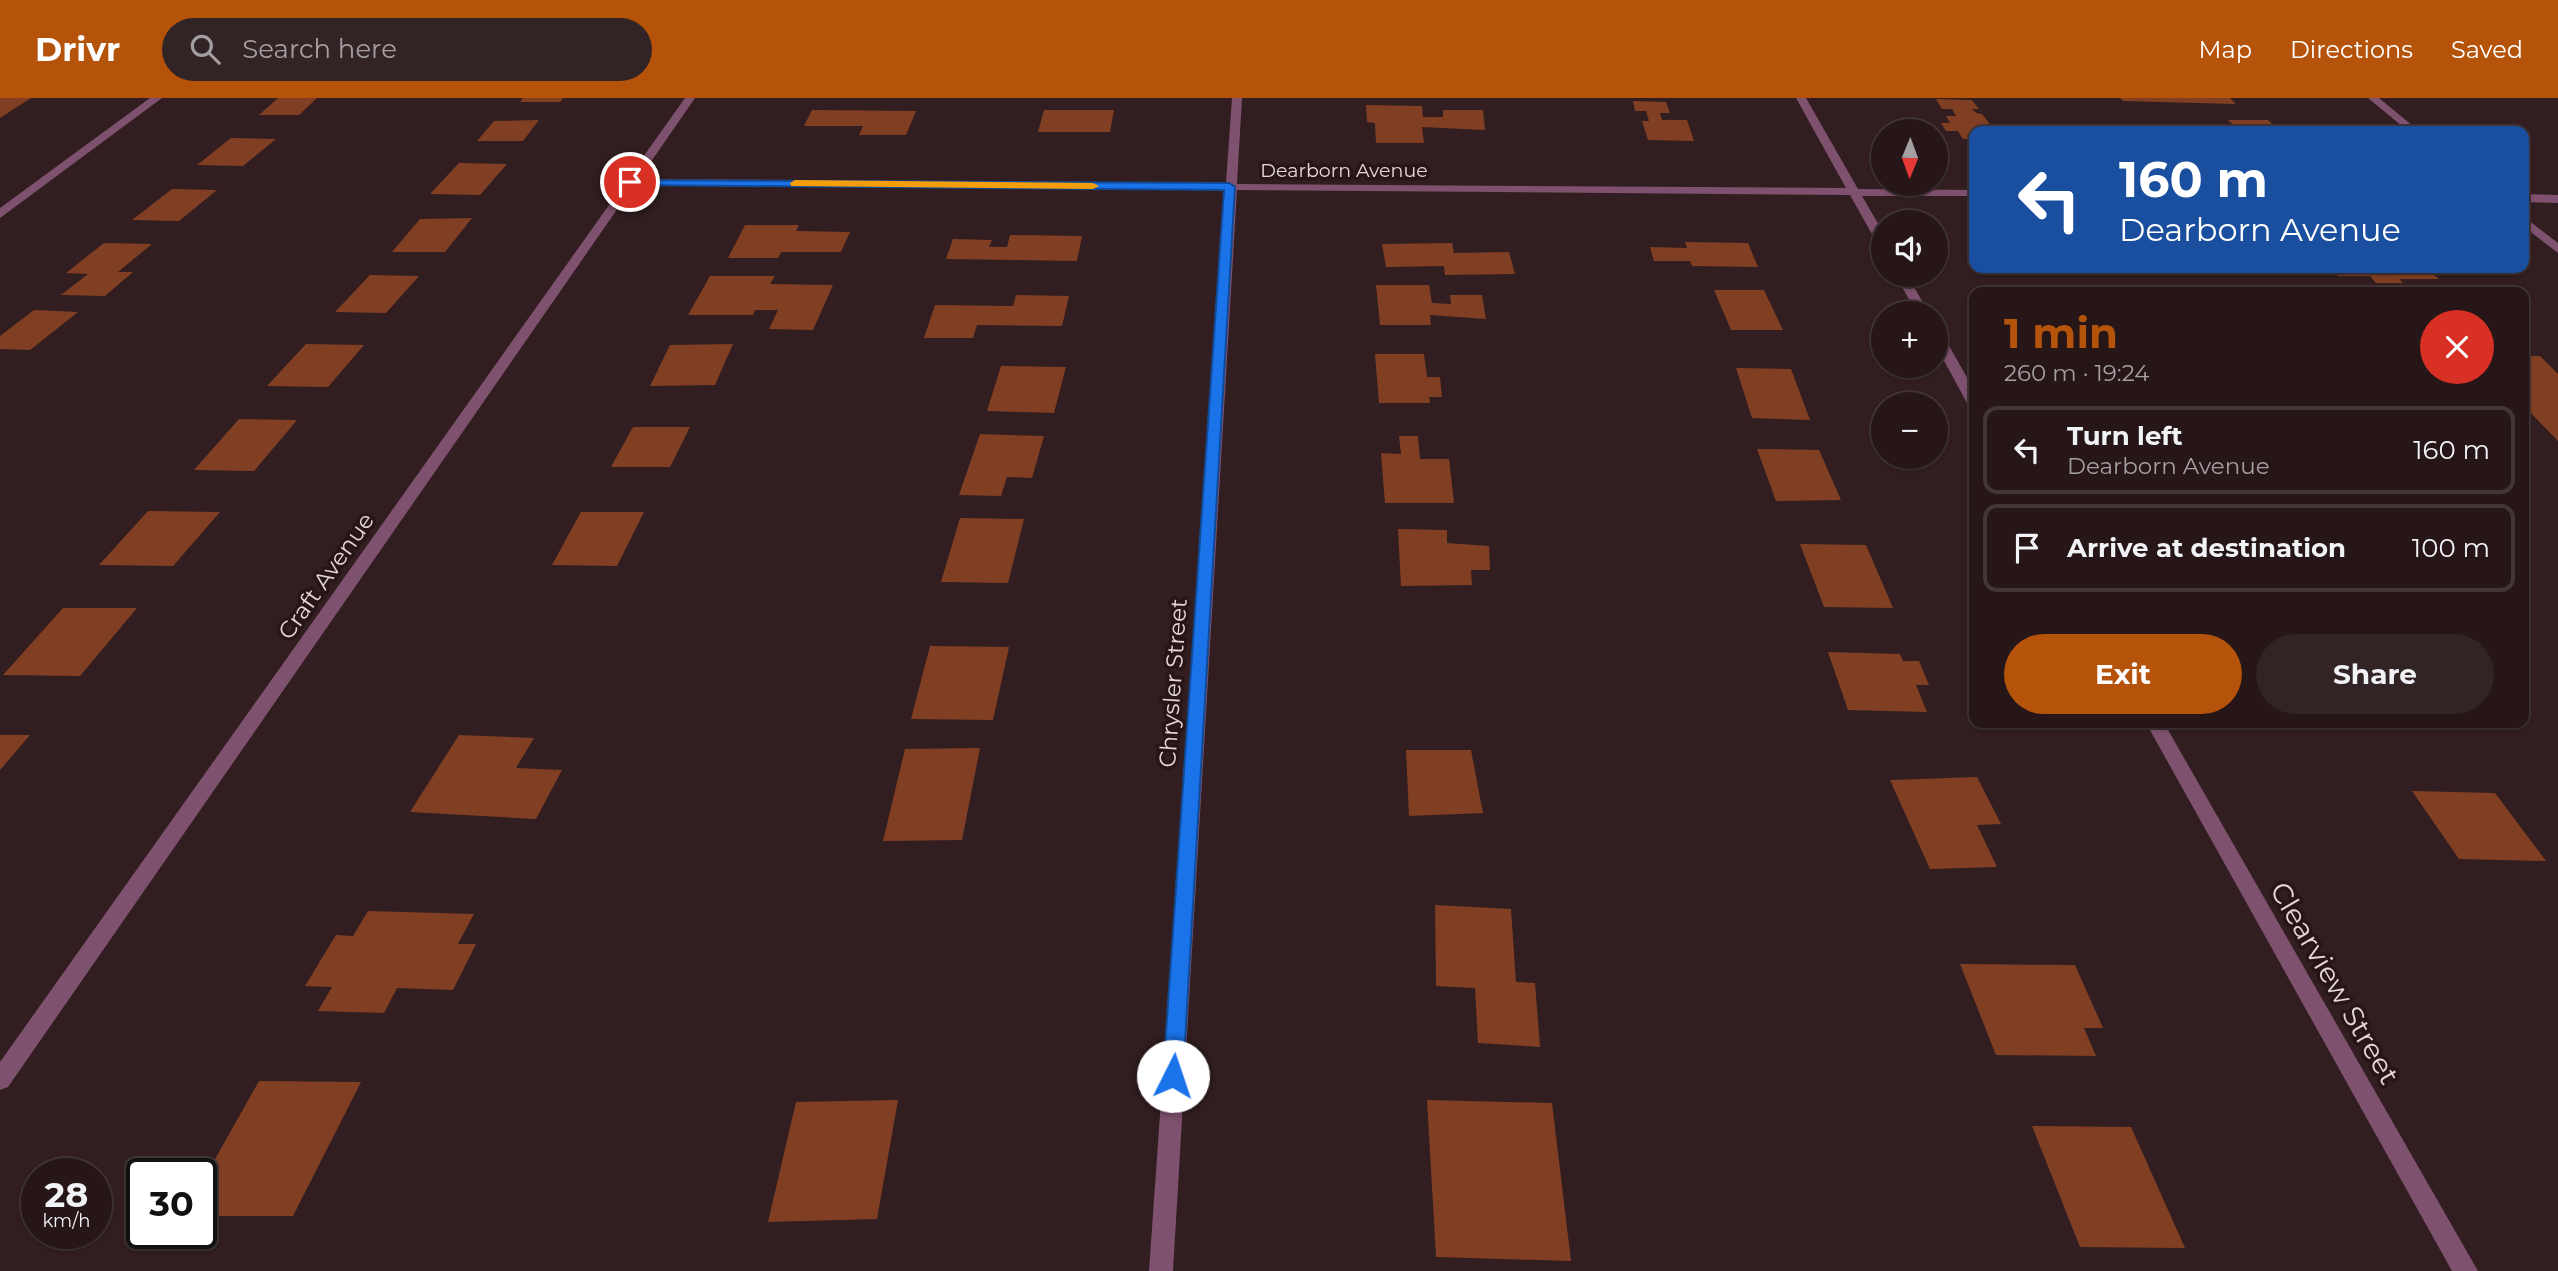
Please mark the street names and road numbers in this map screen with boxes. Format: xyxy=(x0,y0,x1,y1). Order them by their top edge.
street label: Dearborn Avenue xyxy=(1260,159,1428,182)
street label: Craft Avenue xyxy=(272,507,380,645)
street label: Chrysler Street xyxy=(1153,598,1193,768)
street label: Clearview Street xyxy=(2263,876,2407,1090)

